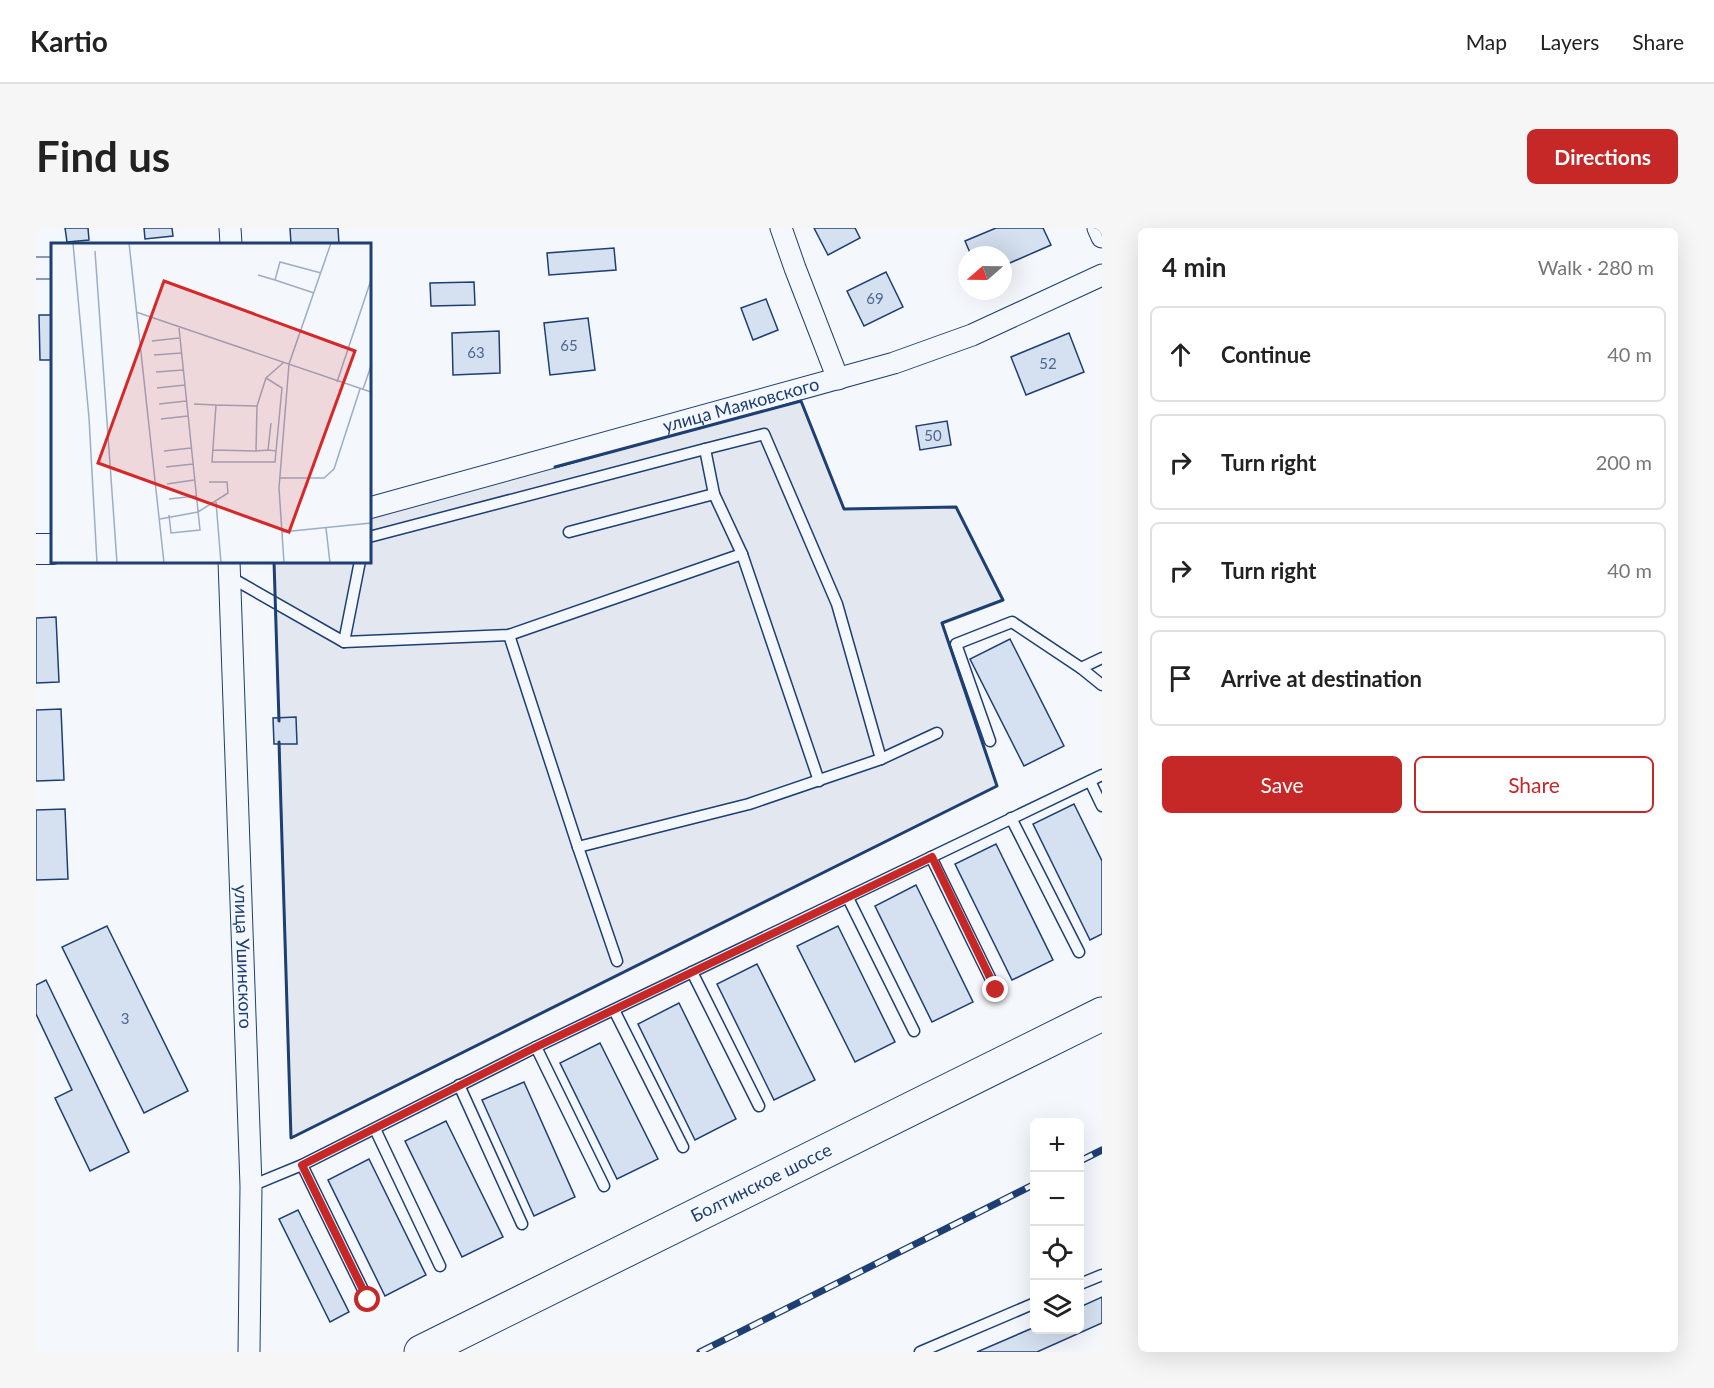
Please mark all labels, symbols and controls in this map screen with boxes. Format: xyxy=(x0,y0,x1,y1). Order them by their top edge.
text: Kartio xyxy=(30,24,108,58)
text: Map xyxy=(1466,29,1507,54)
text: Layers xyxy=(1540,29,1599,54)
text: Share xyxy=(1632,29,1684,54)
button: Directions xyxy=(1527,129,1678,184)
text: Find us xyxy=(36,131,170,181)
inset map xyxy=(51,243,370,562)
north arrow xyxy=(958,246,1012,300)
text: 4 min xyxy=(1162,251,1226,283)
text: Walk · 280 m xyxy=(1538,255,1654,279)
house number: 69 xyxy=(866,289,884,307)
house number: 65 xyxy=(560,336,578,354)
icon: ahead xyxy=(1164,338,1197,371)
text: Continue xyxy=(1221,341,1311,368)
text: 40 m xyxy=(1607,342,1652,366)
house number: 63 xyxy=(467,343,485,361)
house number: 52 xyxy=(1039,354,1057,372)
street label: улица Маяковского xyxy=(660,372,821,436)
house number: 50 xyxy=(924,426,942,444)
icon: right xyxy=(1164,446,1197,479)
text: Turn right xyxy=(1221,449,1316,476)
text: 200 m xyxy=(1596,450,1652,474)
icon: right xyxy=(1164,554,1197,587)
text: Turn right xyxy=(1221,557,1316,584)
text: 40 m xyxy=(1607,558,1652,582)
icon: arrive xyxy=(1164,662,1197,695)
text: Arrive at destination xyxy=(1221,665,1422,692)
button: Save xyxy=(1162,756,1402,813)
button: Share xyxy=(1414,756,1654,813)
street label: улица Ушинского xyxy=(230,884,257,1029)
route end xyxy=(982,976,1008,1002)
house number: 3 xyxy=(121,1009,129,1027)
map controls xyxy=(1030,1118,1084,1334)
button: + xyxy=(1030,1118,1084,1172)
street label: Болтинское шоссе xyxy=(687,1138,835,1226)
button: − xyxy=(1030,1172,1084,1226)
button: locate xyxy=(1030,1226,1084,1280)
button: layers xyxy=(1030,1280,1084,1334)
route start xyxy=(354,1286,380,1312)

